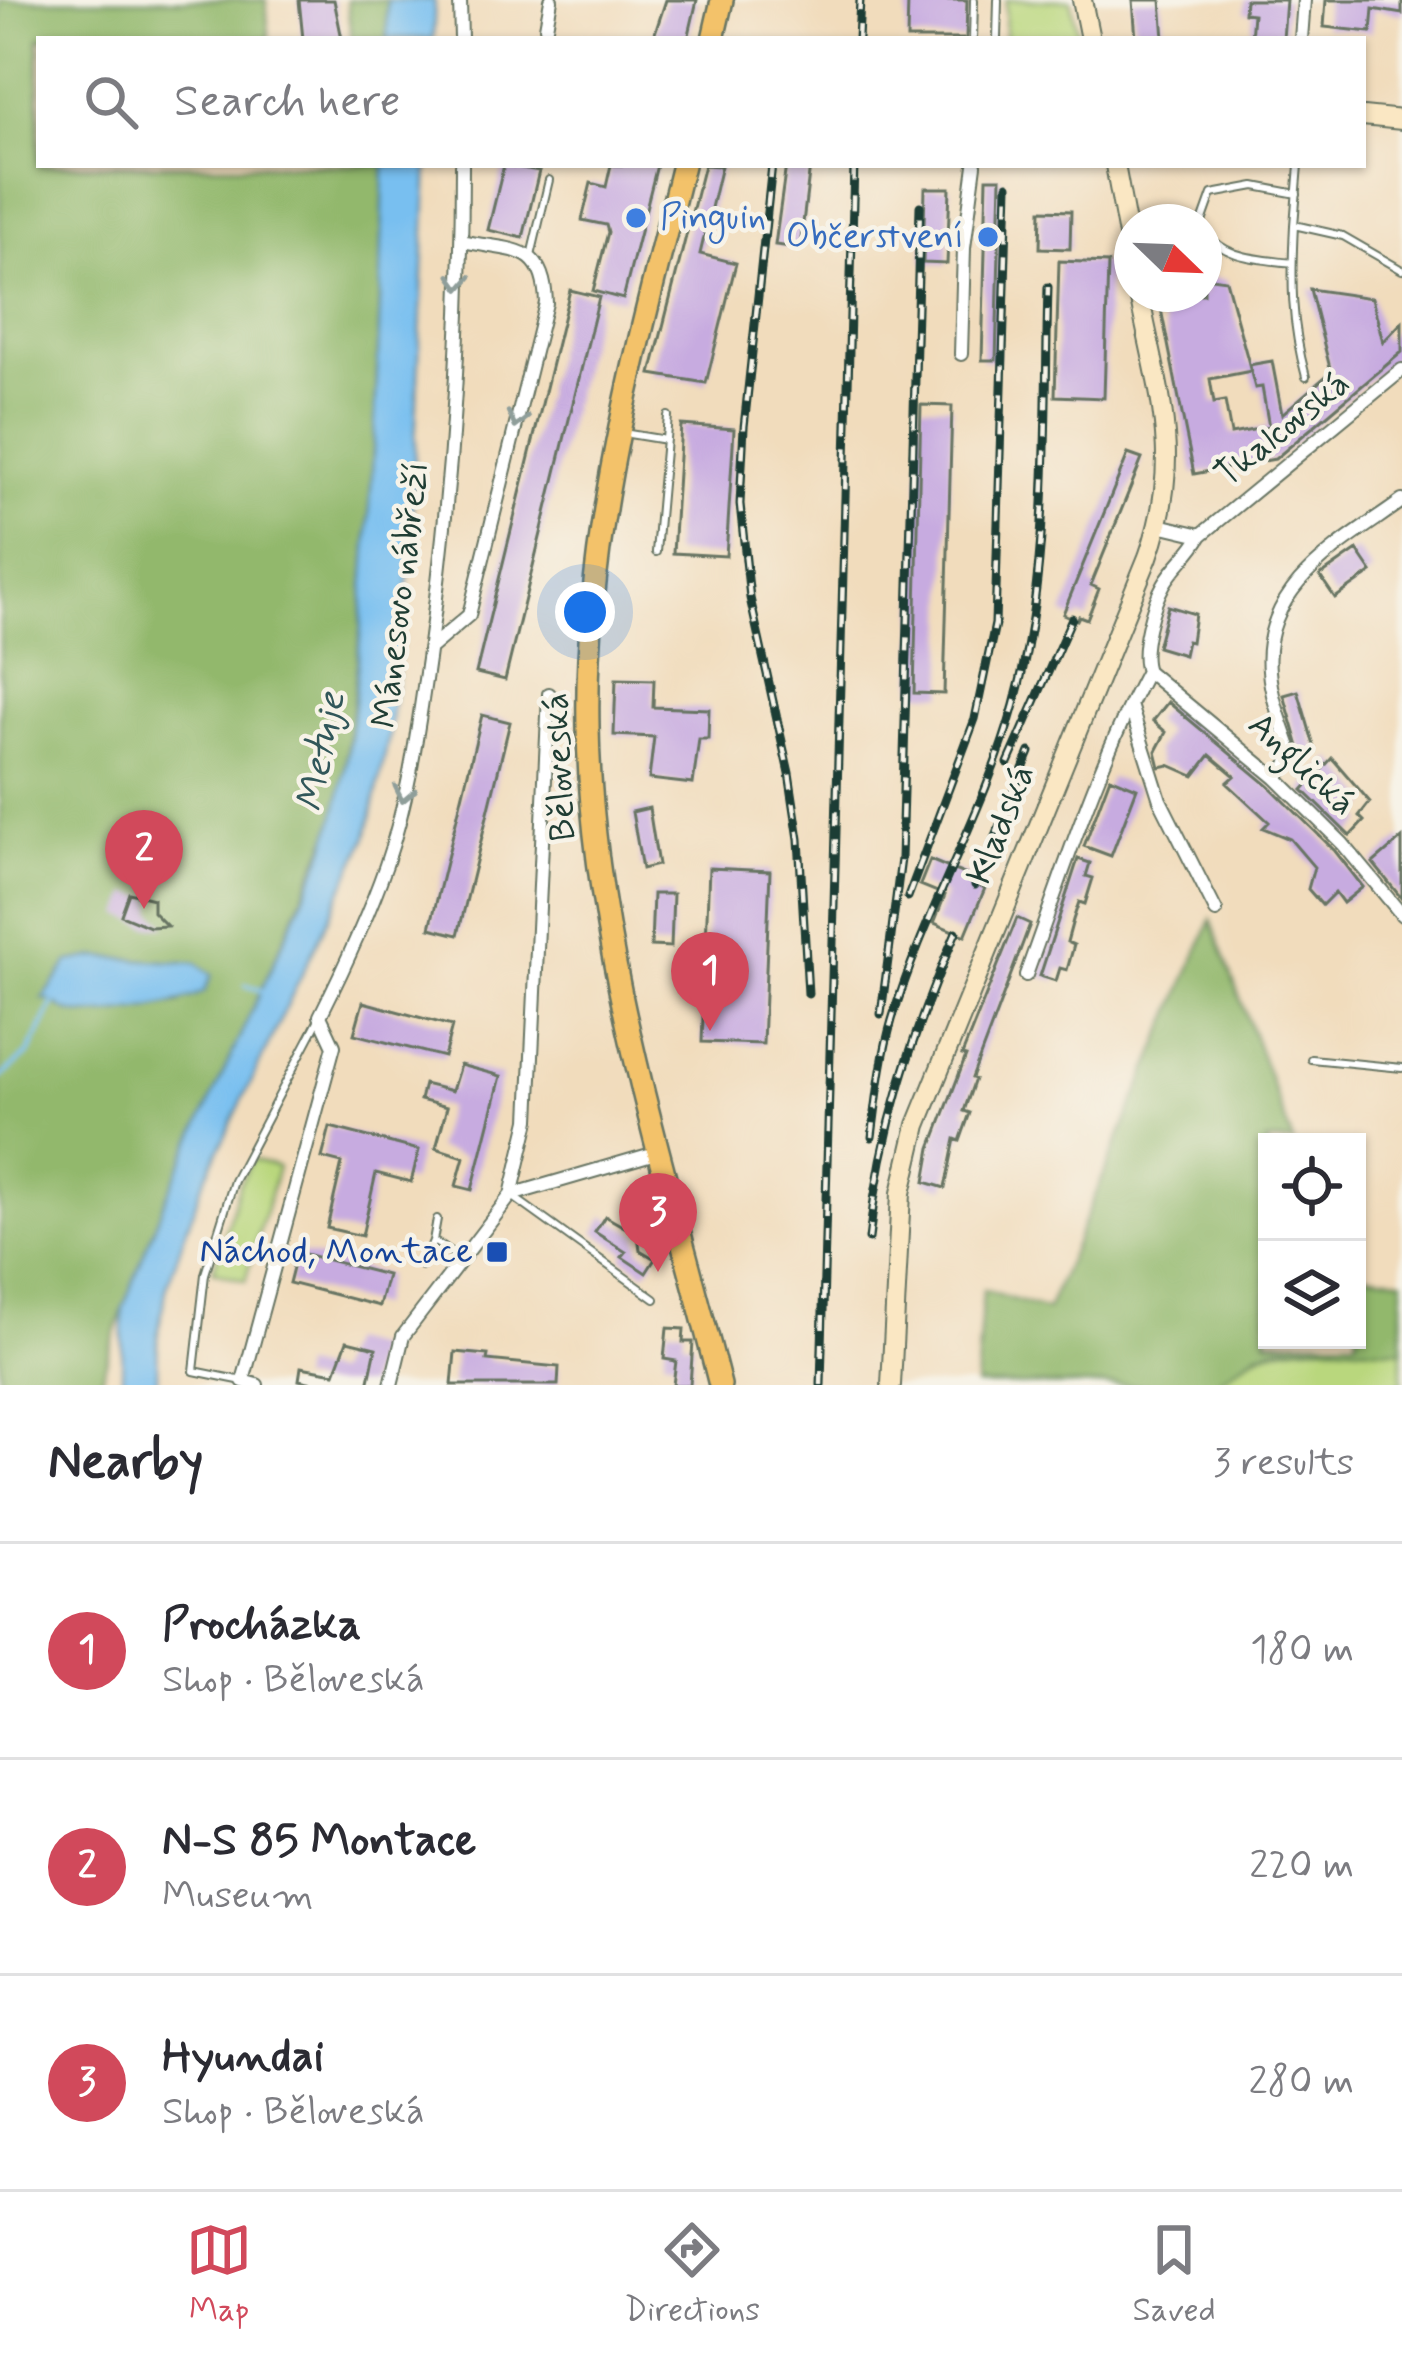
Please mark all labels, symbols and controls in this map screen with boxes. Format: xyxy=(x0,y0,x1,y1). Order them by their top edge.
search box xyxy=(36,36,1366,168)
icon: search xyxy=(78,69,144,135)
text: Search here xyxy=(174,73,401,132)
place label: Pinguin xyxy=(660,195,766,244)
north arrow xyxy=(1114,204,1222,312)
marker: Pinguin xyxy=(623,205,649,231)
place label: Občerstvení xyxy=(786,214,964,261)
marker: Občerstvení xyxy=(975,224,1001,250)
one-way arrow xyxy=(447,273,473,292)
street label: Tkalcovská xyxy=(1206,361,1360,499)
one-way arrow xyxy=(506,409,531,430)
street label: Mánesovo nábřeží xyxy=(362,459,442,731)
your location xyxy=(555,582,615,642)
water label: Metuje xyxy=(285,687,359,816)
street label: Běloveská xyxy=(534,692,588,842)
street label: Anglická xyxy=(1235,703,1365,829)
street label: Kladská xyxy=(957,758,1047,892)
one-way arrow xyxy=(393,784,418,804)
pin: 2 xyxy=(105,810,183,909)
pin: 1 xyxy=(671,932,749,1031)
map controls xyxy=(1258,1133,1366,1349)
button: locate xyxy=(1258,1133,1366,1241)
pin: 3 xyxy=(619,1173,697,1272)
place label: Náchod, Montace xyxy=(200,1229,473,1276)
marker: Náchod, Montace xyxy=(484,1239,510,1265)
button: layers xyxy=(1258,1241,1366,1349)
text: Nearby xyxy=(48,1430,203,1496)
text: 3 results xyxy=(1213,1438,1354,1489)
text: Procházka xyxy=(162,1596,361,1655)
text: 1 xyxy=(78,1625,96,1676)
text: 180 m xyxy=(1250,1625,1354,1676)
text: Shop · Běloveská xyxy=(162,1655,424,1706)
text: N-S 85 Montace xyxy=(162,1812,476,1871)
text: 2 xyxy=(77,1841,97,1892)
text: 220 m xyxy=(1249,1841,1354,1892)
text: Museum xyxy=(162,1871,314,1922)
text: Hyundai xyxy=(162,2028,324,2087)
text: 3 xyxy=(78,2057,96,2108)
text: 280 m xyxy=(1249,2057,1354,2108)
text: Shop · Běloveská xyxy=(162,2087,424,2138)
tab: Map xyxy=(186,2217,252,2333)
tab: Directions xyxy=(624,2217,760,2333)
tab: Saved xyxy=(1132,2217,1216,2333)

